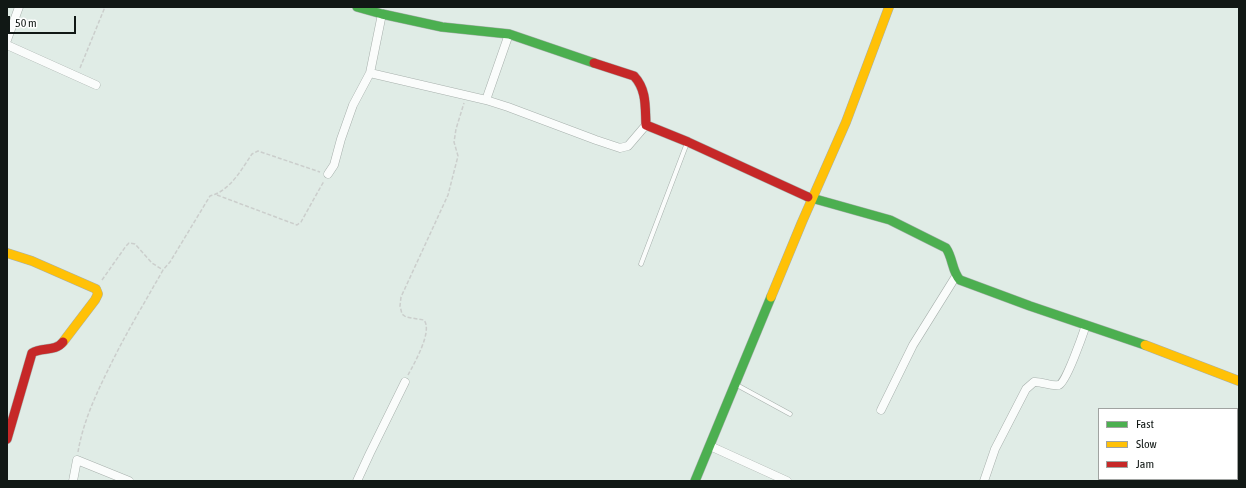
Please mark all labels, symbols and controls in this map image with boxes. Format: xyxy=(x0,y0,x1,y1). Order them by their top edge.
scale bar xyxy=(10,8,78,34)
text: 50 m xyxy=(15,16,37,30)
legend xyxy=(1098,408,1238,480)
text: Fast xyxy=(1136,417,1154,431)
text: Slow xyxy=(1136,437,1157,451)
text: Jam xyxy=(1136,457,1154,471)

